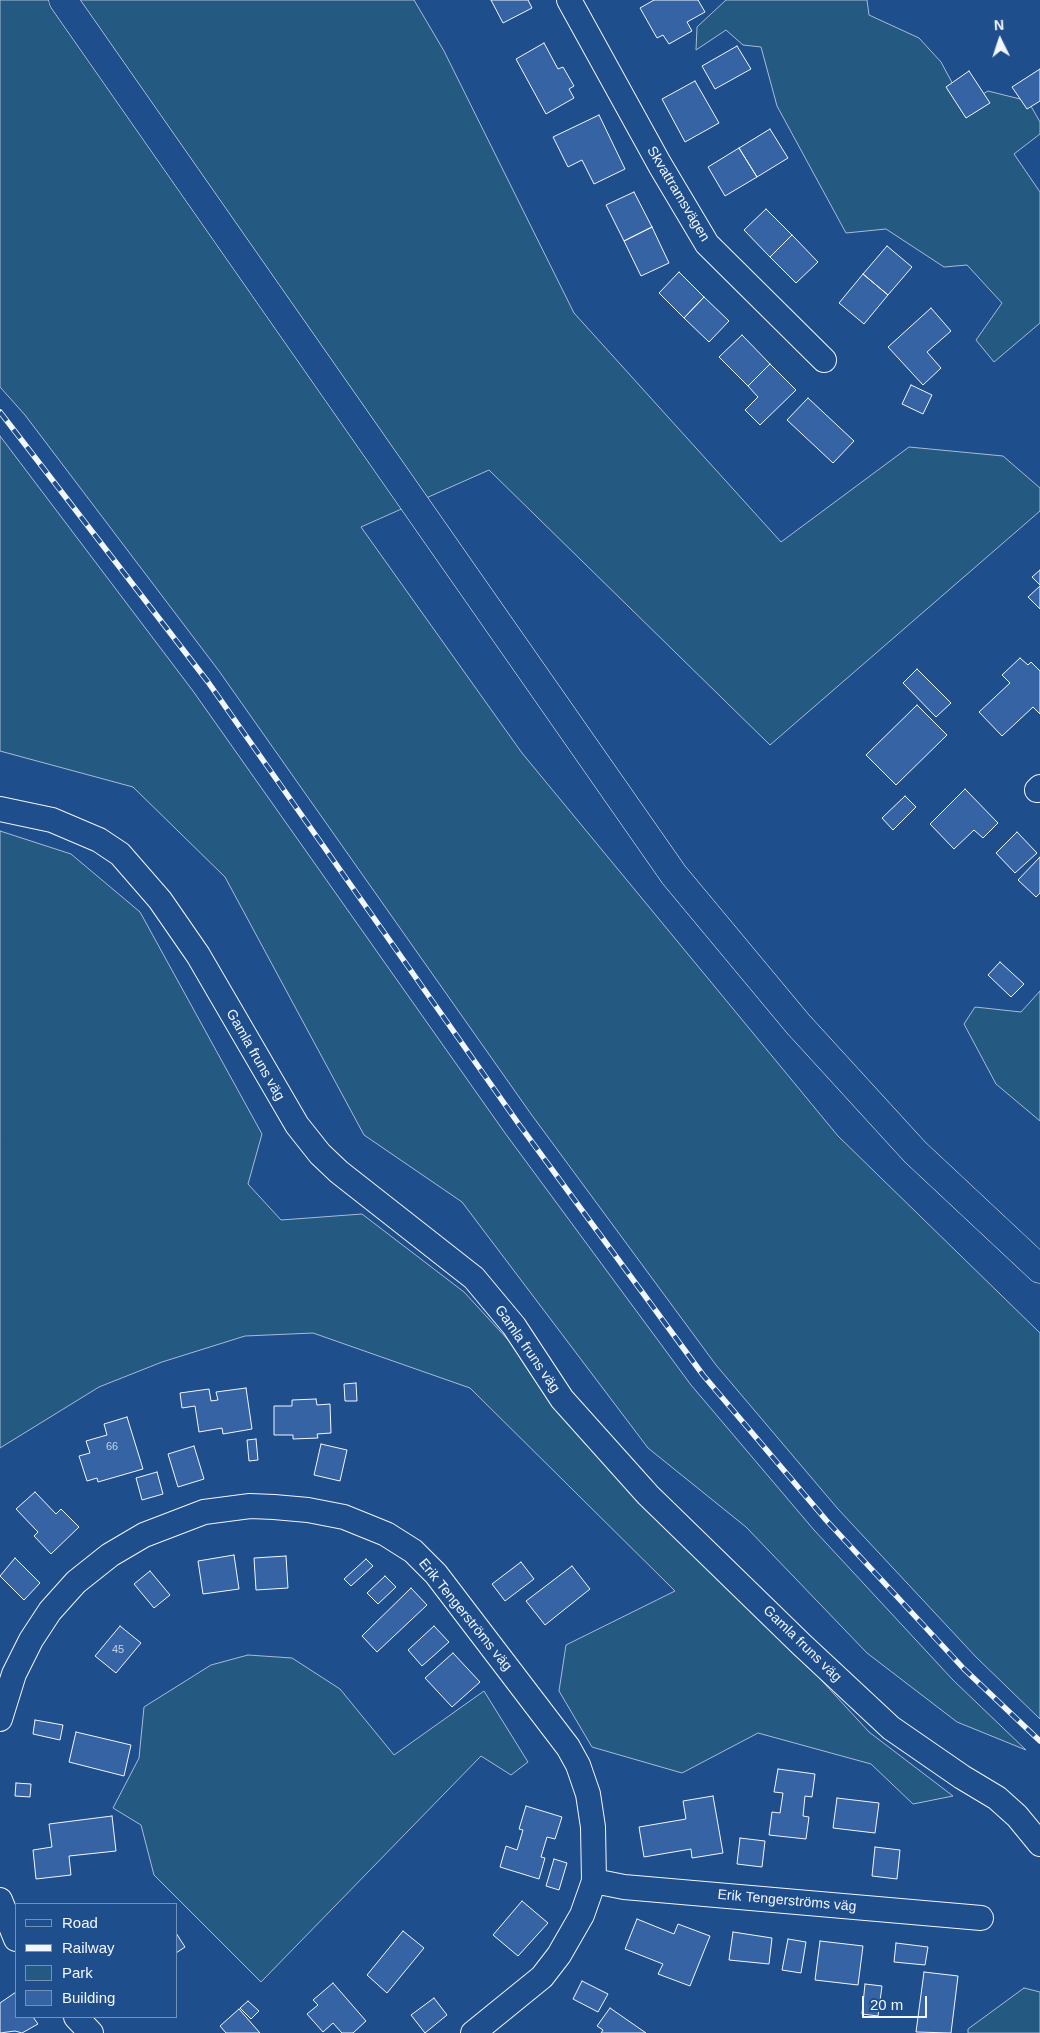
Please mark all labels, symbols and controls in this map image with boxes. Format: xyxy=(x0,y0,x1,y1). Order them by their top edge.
north arrow xyxy=(975,15,1025,65)
text: N xyxy=(993,17,1005,33)
street label: Skvattramsvägen xyxy=(643,143,713,245)
street label: Gamla fruns väg xyxy=(222,1006,288,1104)
street label: Gamla fruns väg xyxy=(491,1302,563,1396)
house number: 66 xyxy=(106,1440,118,1454)
street label: Erik Tengerströms väg xyxy=(415,1556,515,1674)
street label: Gamla fruns väg xyxy=(759,1602,845,1686)
house number: 45 xyxy=(112,1643,124,1657)
street label: Erik Tengerströms väg xyxy=(717,1887,857,1915)
legend xyxy=(15,1903,178,2018)
text: Road xyxy=(62,1914,98,1931)
text: Railway xyxy=(62,1939,115,1956)
text: Park xyxy=(62,1964,93,1981)
scale bar xyxy=(865,1986,930,2018)
text: Building xyxy=(62,1989,115,2006)
text: 20 m xyxy=(870,1996,903,2013)

